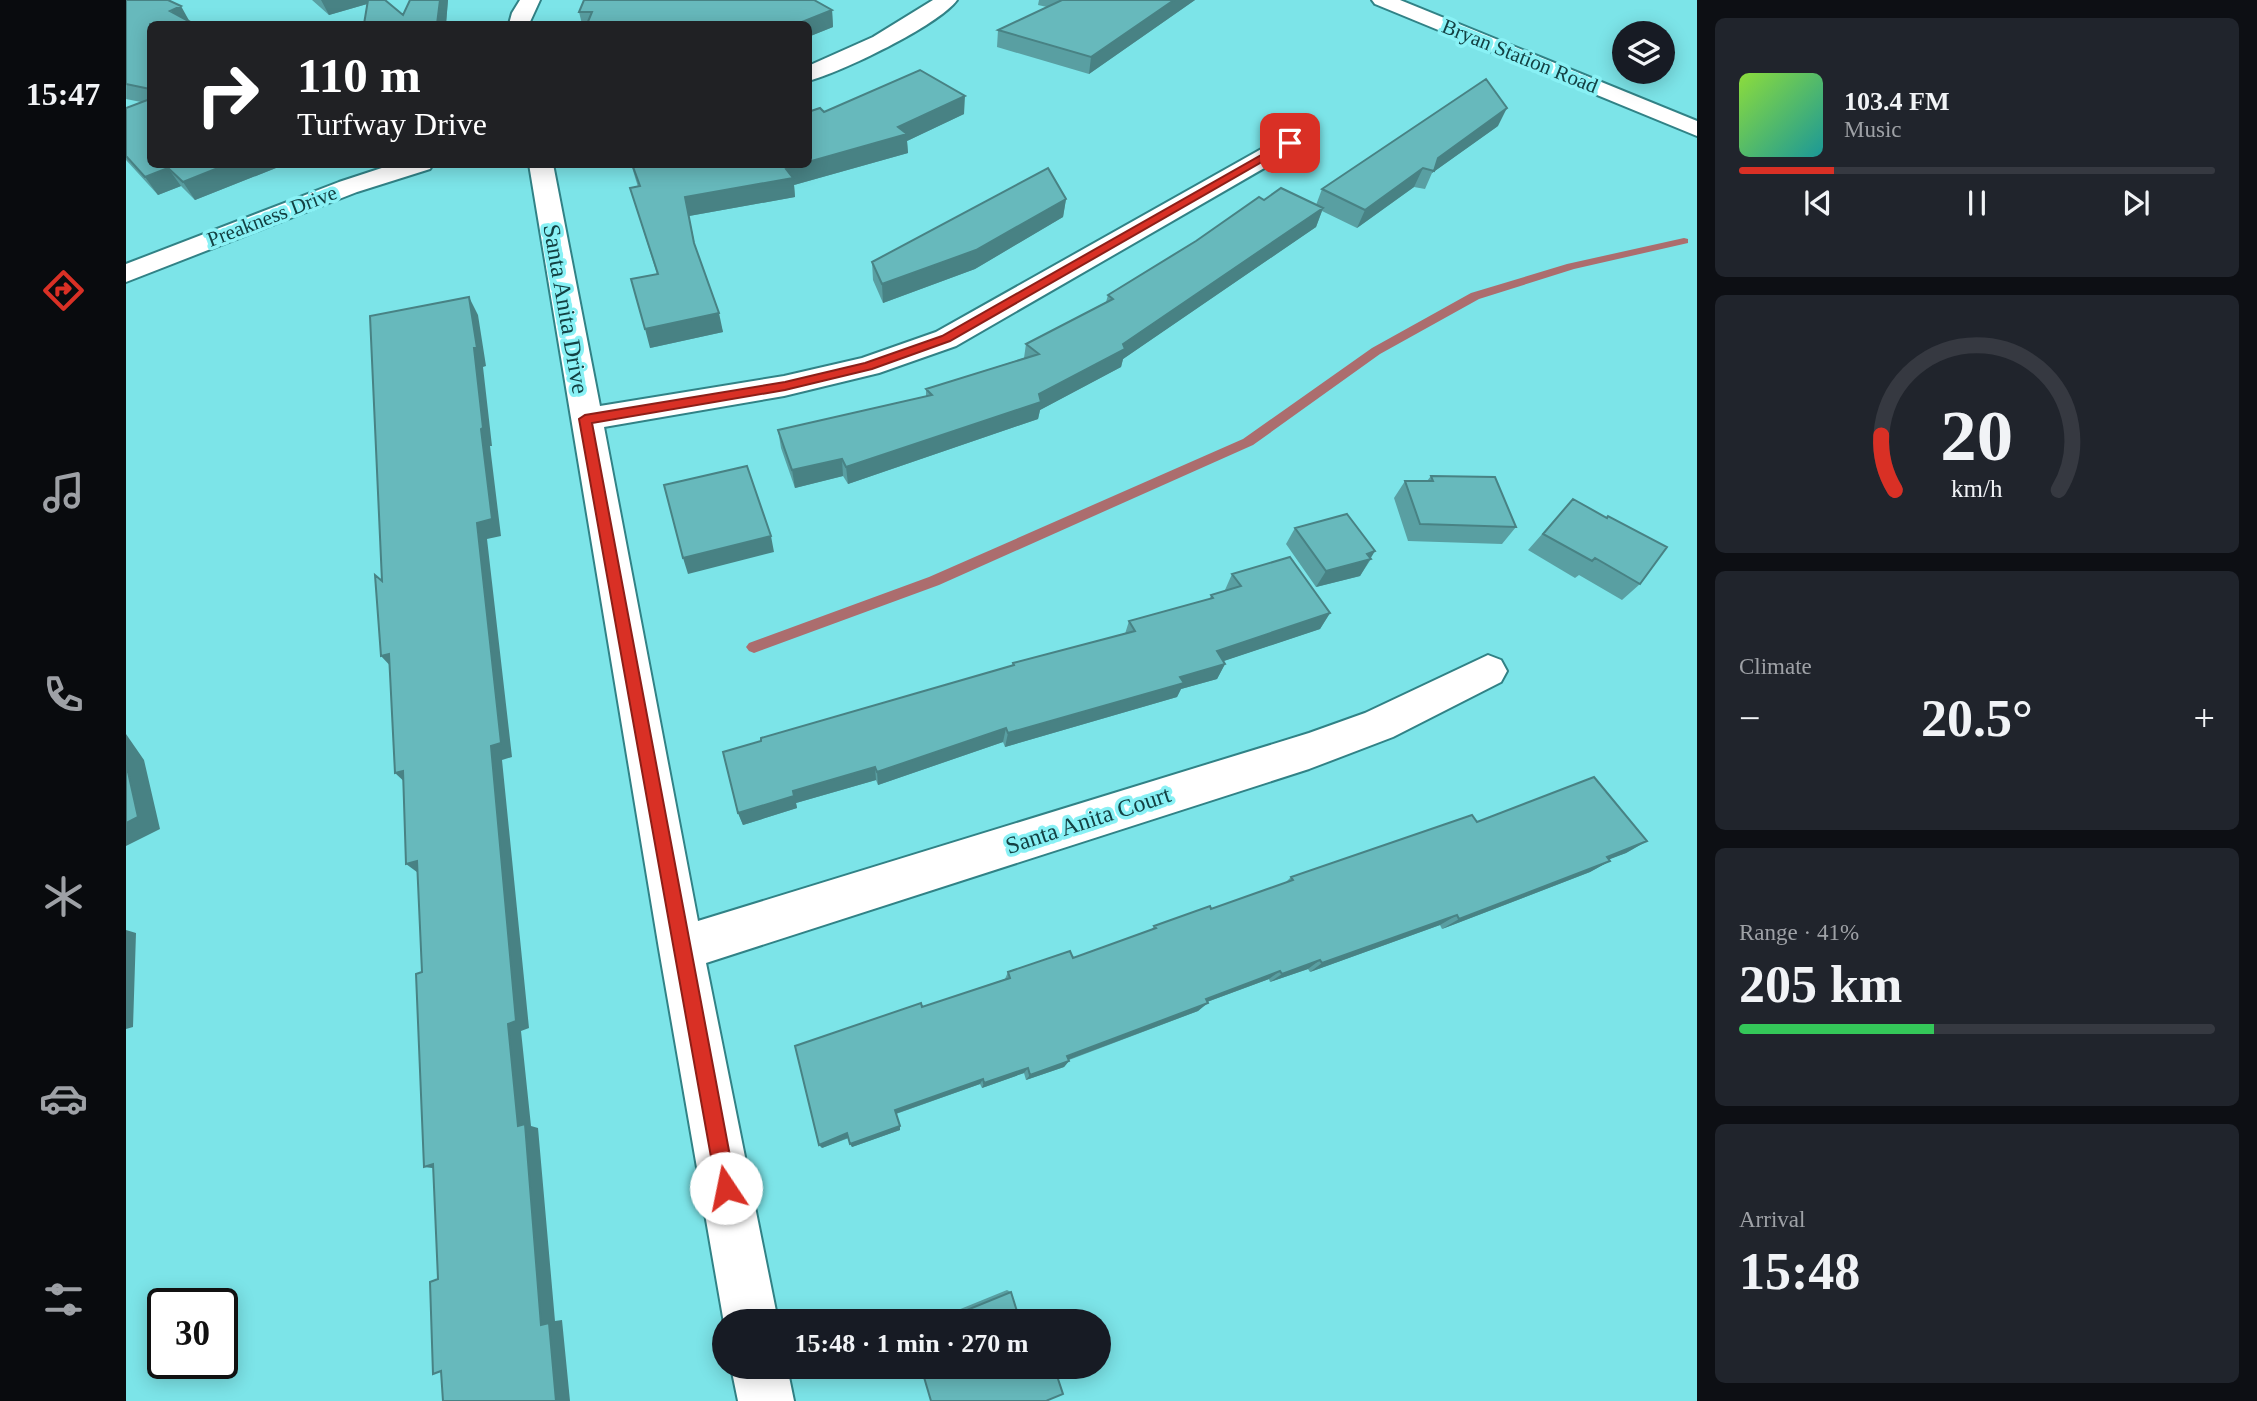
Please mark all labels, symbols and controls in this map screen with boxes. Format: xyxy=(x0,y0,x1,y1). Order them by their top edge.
street label: Bryan Station Road xyxy=(1439,14,1602,98)
map controls xyxy=(1612,21,1675,84)
button: layers xyxy=(1612,21,1675,84)
text: 110 m xyxy=(297,48,421,103)
icon: right xyxy=(182,49,273,140)
text: 15:47 xyxy=(26,76,100,112)
text: 103.4 FM xyxy=(1844,87,1949,116)
text: Turfway Drive xyxy=(297,106,487,142)
pin xyxy=(1260,113,1320,173)
text: Music xyxy=(1844,117,1902,142)
icon: arrive xyxy=(1271,124,1309,162)
street label: Preakness Drive xyxy=(204,180,340,252)
icon: previous xyxy=(1799,184,1837,222)
icon: pause xyxy=(1958,184,1996,222)
icon: next xyxy=(2117,184,2155,222)
street label: Santa Anita Drive xyxy=(538,222,594,396)
icon: directions xyxy=(39,266,88,315)
text: 20 xyxy=(1941,395,2013,476)
icon: music xyxy=(39,468,88,517)
text: km/h xyxy=(1951,475,2003,502)
text: Climate xyxy=(1739,654,1812,679)
icon: phone xyxy=(39,670,88,719)
text: 20.5° xyxy=(1921,690,2033,747)
text: − xyxy=(1739,697,1760,739)
text: + xyxy=(2194,697,2215,739)
street label: Santa Anita Court xyxy=(1002,781,1174,859)
icon: climate xyxy=(39,872,88,921)
text: Range · 41% xyxy=(1739,920,1859,945)
text: 205 km xyxy=(1739,956,1902,1013)
icon: car xyxy=(39,1074,88,1123)
position arrow xyxy=(689,1151,763,1225)
text: Arrival xyxy=(1739,1207,1805,1232)
text: 15:48 xyxy=(1739,1243,1860,1300)
icon: filters xyxy=(39,1275,88,1324)
speed limit sign: 30 xyxy=(147,1288,238,1379)
text: 15:48 · 1 min · 270 m xyxy=(795,1329,1029,1358)

